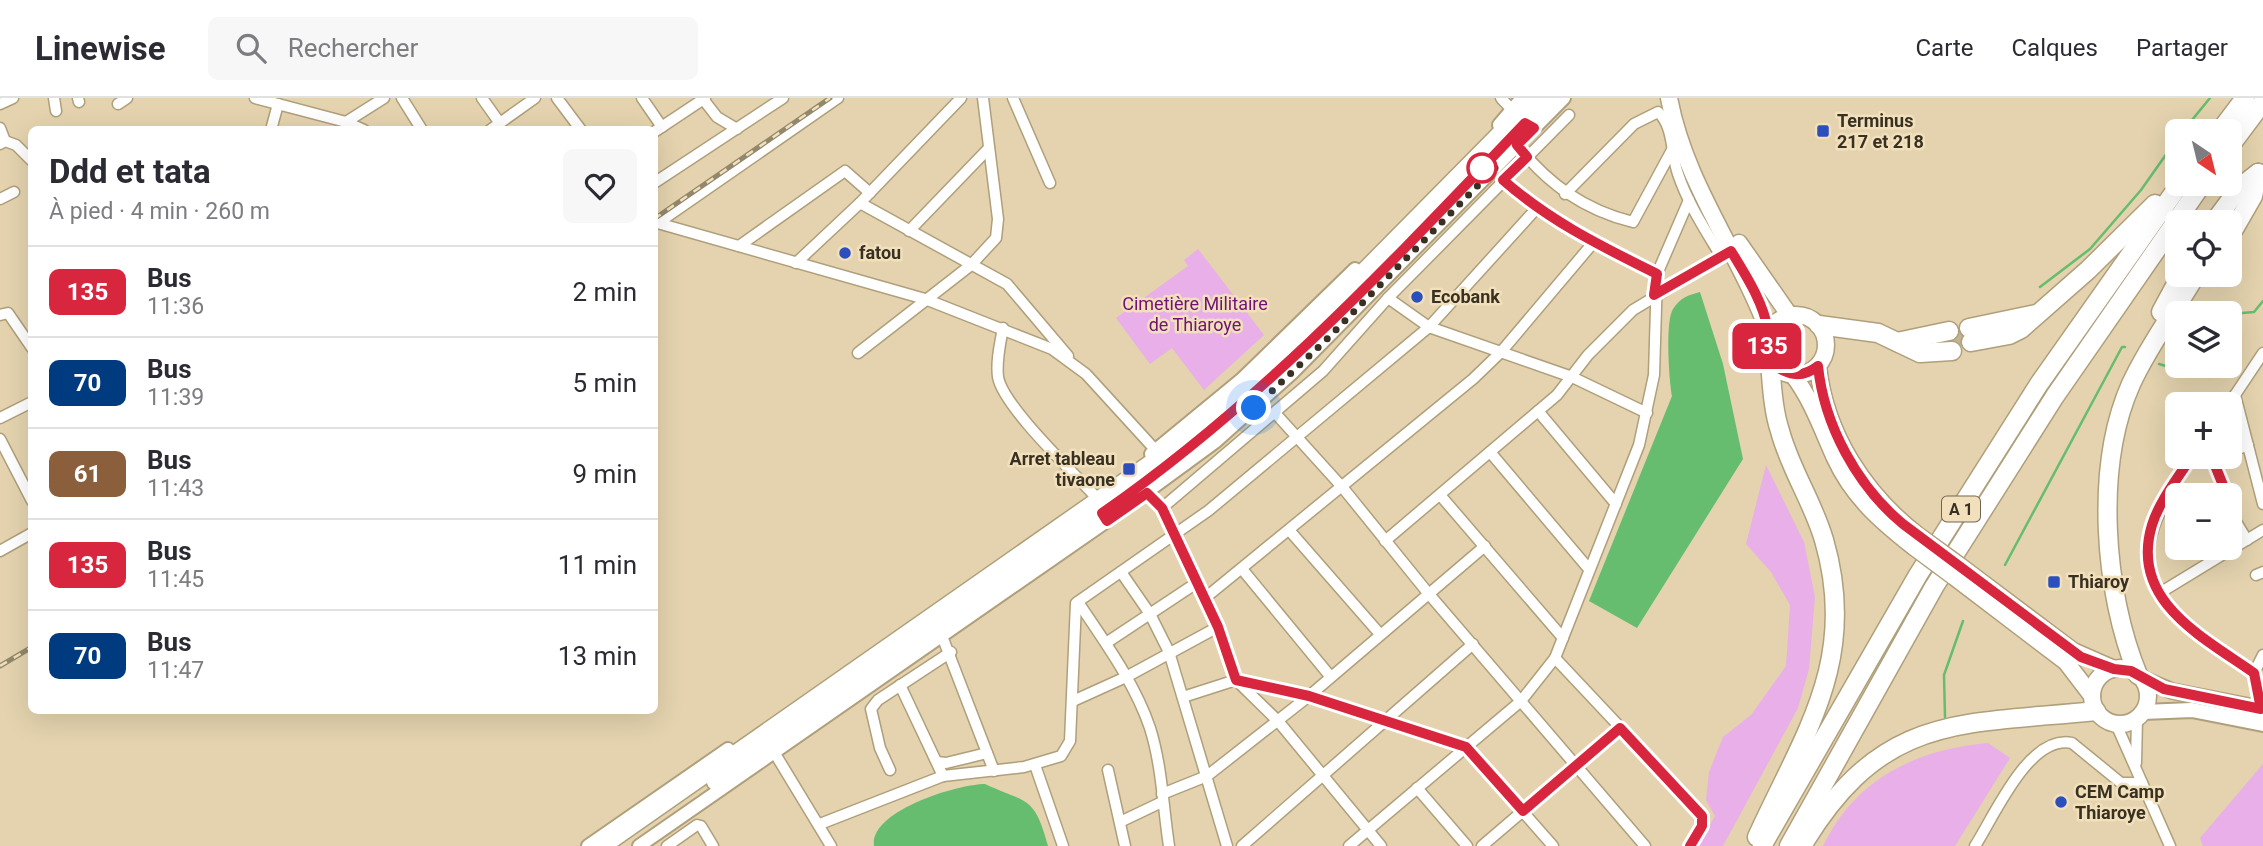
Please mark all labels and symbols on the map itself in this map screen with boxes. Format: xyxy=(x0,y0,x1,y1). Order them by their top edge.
place label: Terminus 217 et 218 xyxy=(1837,110,1924,152)
north arrow xyxy=(2165,119,2242,196)
marker: Terminus 217 et 218 xyxy=(1815,123,1831,139)
unlabelled marker xyxy=(1467,153,1497,183)
place label: fatou xyxy=(859,242,901,263)
marker: fatou xyxy=(837,245,853,261)
place label: Ecobank xyxy=(1431,286,1500,307)
marker: Ecobank xyxy=(1409,289,1425,305)
park label: Cimetière Militaire de Thiaroye xyxy=(1122,293,1268,335)
line badge: 135 xyxy=(1727,323,1807,369)
your location xyxy=(1236,390,1271,425)
place label: Arret tableau tivaone xyxy=(1010,448,1115,490)
marker: Arret tableau tivaone xyxy=(1121,461,1137,477)
road number: A 1 xyxy=(1942,496,1980,522)
place label: Thiaroy xyxy=(2068,571,2130,592)
marker: Thiaroy xyxy=(2046,574,2062,590)
place label: CEM Camp Thiaroye xyxy=(2075,781,2164,823)
marker: CEM Camp Thiaroye xyxy=(2053,794,2069,810)

